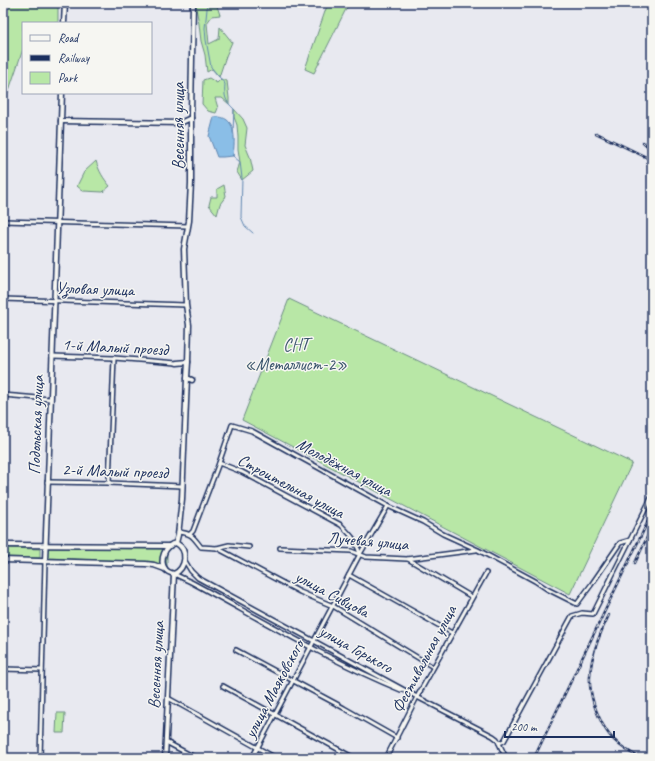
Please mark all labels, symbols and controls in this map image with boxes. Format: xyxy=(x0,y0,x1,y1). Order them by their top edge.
legend xyxy=(22,22,152,94)
text: Road xyxy=(58,30,80,46)
text: Railway xyxy=(58,50,90,66)
text: Park xyxy=(58,70,79,86)
street label: Весенняя улица xyxy=(168,81,189,170)
street label: Узловая улица xyxy=(56,277,136,302)
street label: 1-й Малый проезд xyxy=(61,334,171,360)
park label: СНТ «Металлист-2» xyxy=(245,334,347,375)
street label: Подольская улица xyxy=(24,374,48,475)
street label: Молодёжная улица xyxy=(293,433,396,501)
street label: Строительная улица xyxy=(234,449,349,523)
street label: 2-й Малый проезд xyxy=(62,459,170,483)
street label: Лучевая улица xyxy=(327,527,411,555)
street label: улица Сивцова xyxy=(290,565,374,623)
street label: Фестивальная улица xyxy=(387,601,462,716)
street label: Весенняя улица xyxy=(143,619,169,709)
street label: улица Горького xyxy=(315,620,397,678)
street label: улица Маяковского xyxy=(239,635,310,742)
scale bar xyxy=(505,713,614,739)
text: 200 m xyxy=(511,719,538,735)

